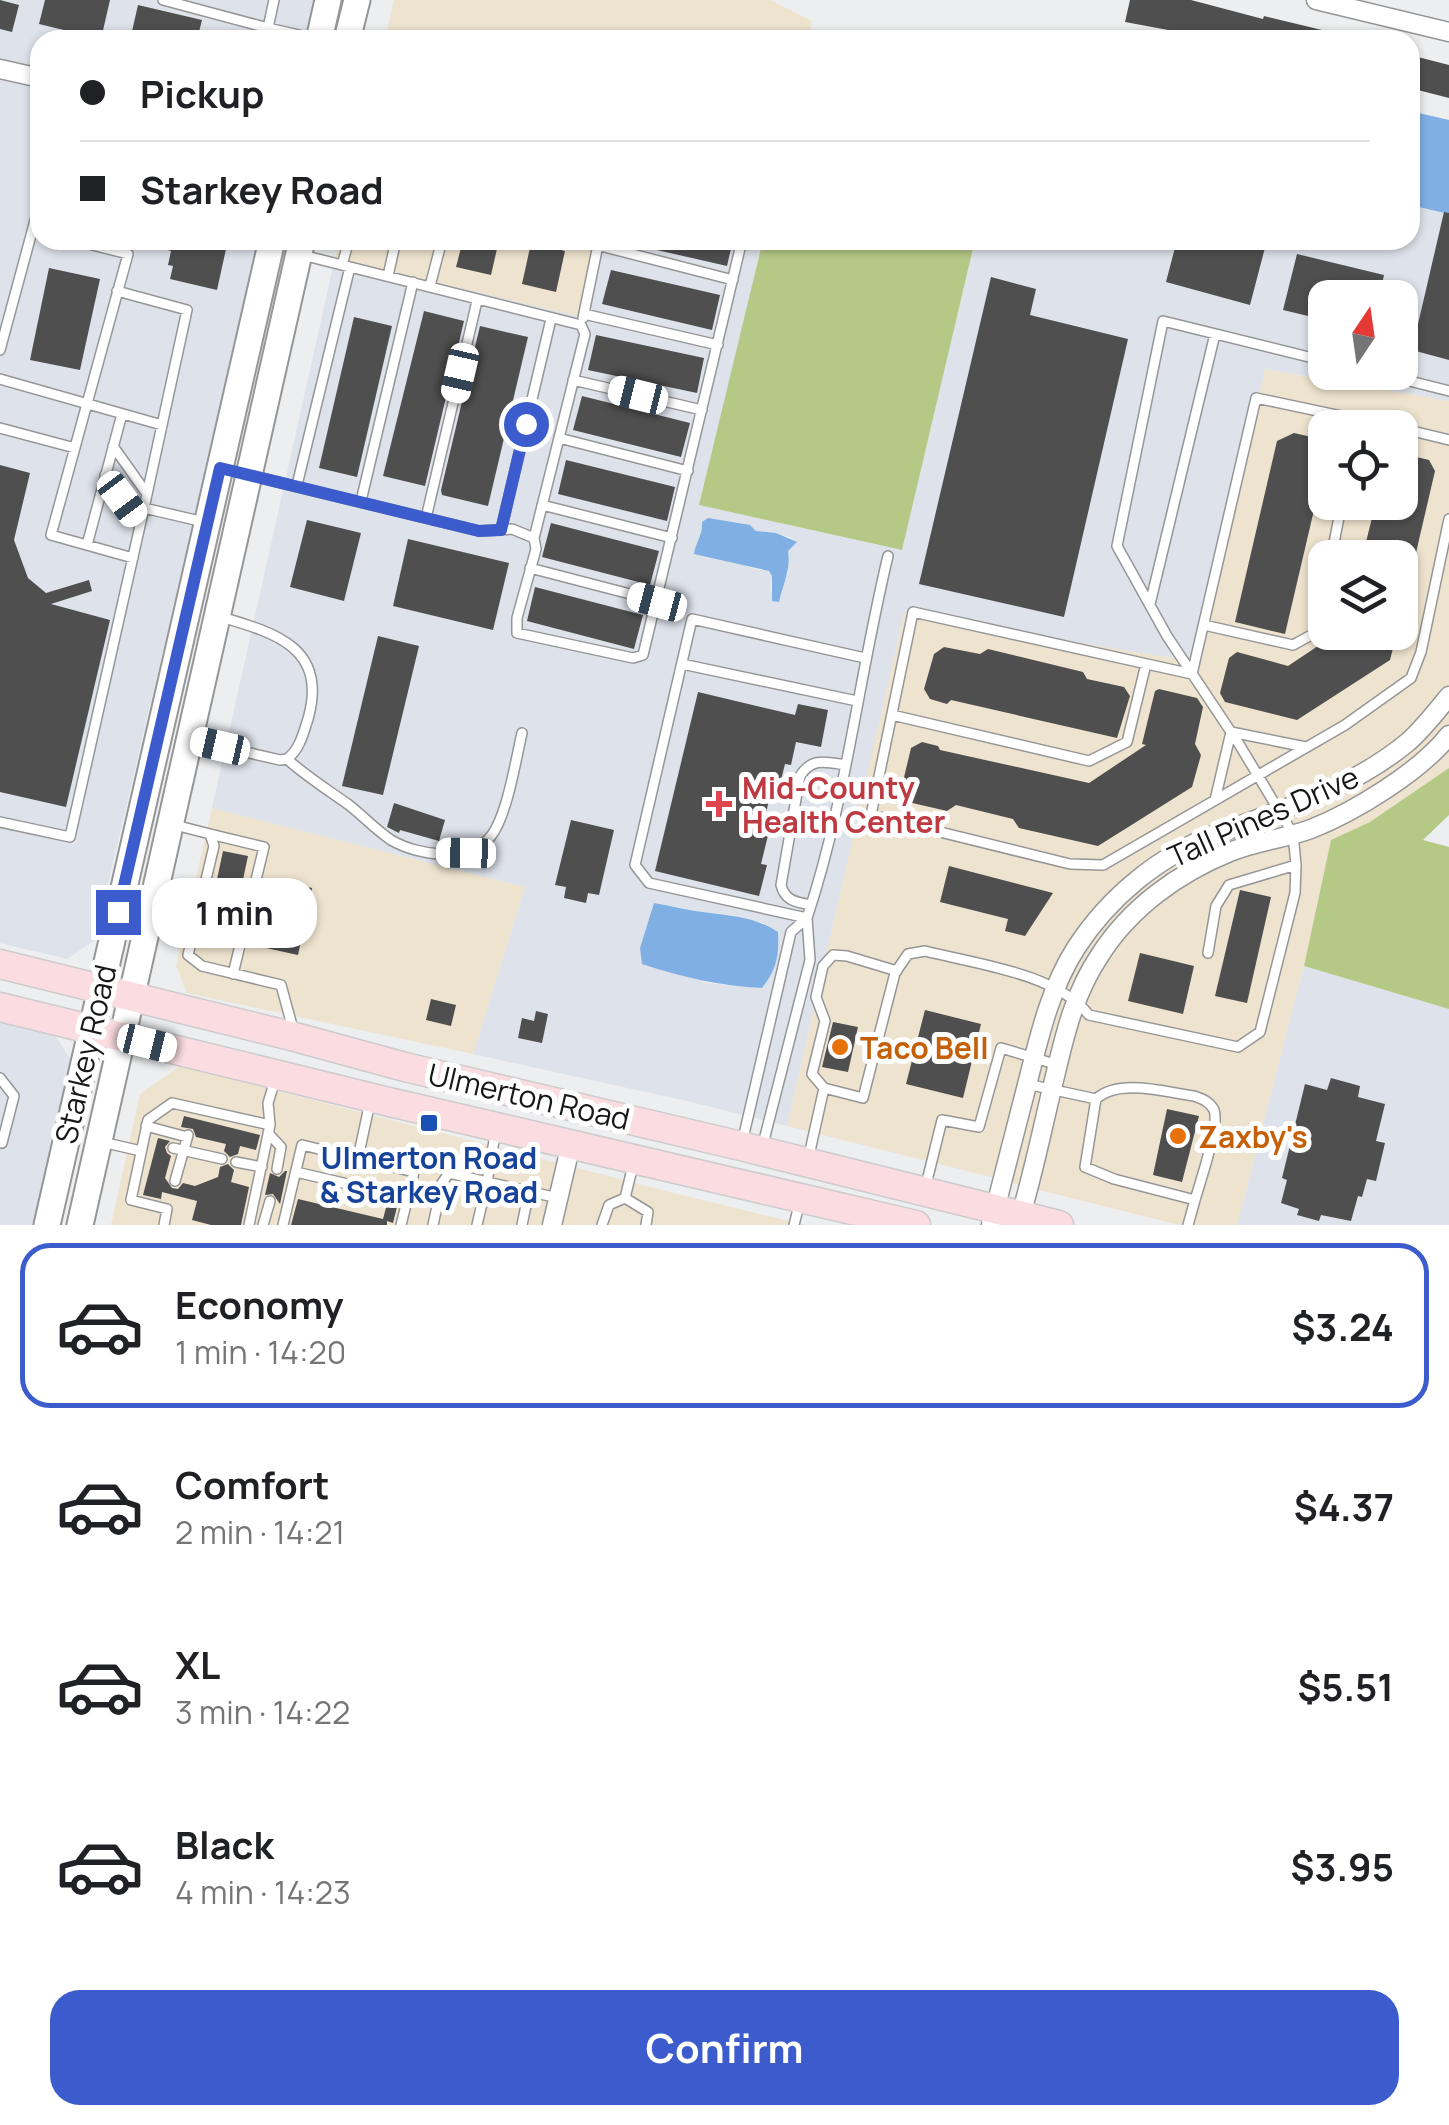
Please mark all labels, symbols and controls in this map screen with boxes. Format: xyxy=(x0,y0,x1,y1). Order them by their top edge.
text: Pickup xyxy=(140,67,264,119)
text: Starkey Road xyxy=(140,163,384,215)
north arrow xyxy=(1308,280,1418,390)
map controls xyxy=(1308,280,1418,650)
car xyxy=(439,340,481,406)
car xyxy=(605,373,671,417)
route start xyxy=(504,402,549,447)
button: locate xyxy=(1308,410,1418,520)
car xyxy=(92,466,152,532)
button: layers xyxy=(1308,540,1418,650)
car xyxy=(624,580,690,624)
car xyxy=(187,725,253,767)
street label: Tall Pines Drive xyxy=(1161,756,1365,876)
place label: Mid-County Health Center xyxy=(742,767,946,842)
marker: Mid-County Health Center xyxy=(706,791,732,817)
car xyxy=(436,837,496,869)
callout: 1 min xyxy=(153,877,318,947)
route end xyxy=(96,890,141,935)
text: 1 min xyxy=(195,891,274,935)
street label: Starkey Road xyxy=(44,960,126,1148)
car xyxy=(114,1021,180,1065)
place label: Taco Bell xyxy=(860,1027,989,1068)
marker: Taco Bell xyxy=(829,1036,851,1058)
street label: Ulmerton Road xyxy=(424,1053,634,1139)
marker: Ulmerton Road & Starkey Road xyxy=(418,1112,440,1134)
place label: Zaxby's xyxy=(1198,1116,1308,1157)
marker: Zaxby's xyxy=(1167,1125,1189,1147)
place label: Ulmerton Road & Starkey Road xyxy=(320,1137,538,1212)
text: Economy xyxy=(175,1278,344,1330)
icon: car xyxy=(55,1281,145,1371)
text: $3.24 xyxy=(1292,1300,1394,1352)
text: 1 min · 14:20 xyxy=(175,1330,346,1374)
text: Comfort xyxy=(175,1458,329,1510)
icon: car xyxy=(55,1461,145,1551)
text: $4.37 xyxy=(1294,1480,1394,1532)
text: 2 min · 14:21 xyxy=(175,1510,345,1554)
text: XL xyxy=(175,1638,220,1690)
icon: car xyxy=(55,1641,145,1731)
text: $5.51 xyxy=(1297,1660,1394,1712)
text: 3 min · 14:22 xyxy=(175,1690,350,1734)
text: Black xyxy=(175,1818,274,1870)
icon: car xyxy=(55,1821,145,1911)
text: $3.95 xyxy=(1291,1840,1394,1892)
text: 4 min · 14:23 xyxy=(175,1870,351,1914)
button: Confirm xyxy=(50,1990,1399,2105)

